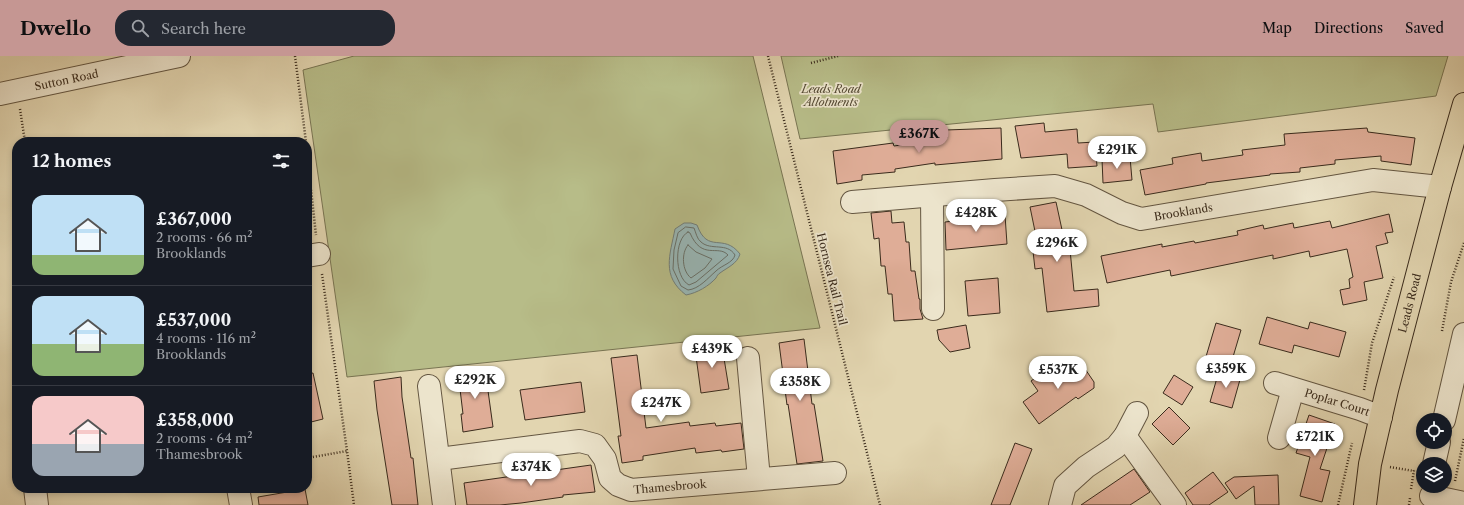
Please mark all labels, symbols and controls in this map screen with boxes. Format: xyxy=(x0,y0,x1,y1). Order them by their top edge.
search box xyxy=(115,10,395,46)
text: Dwello xyxy=(20,17,91,40)
icon: search xyxy=(129,17,151,39)
text: Search here xyxy=(161,19,246,38)
text: Map xyxy=(1262,19,1292,37)
text: Directions xyxy=(1314,19,1383,37)
text: Saved xyxy=(1405,19,1444,37)
street label: Sutton Road xyxy=(33,66,100,93)
park label: Leads Road Allotments xyxy=(800,82,862,109)
pin: £367K xyxy=(891,120,947,154)
text: £367K xyxy=(899,125,939,141)
pin: £291K xyxy=(1089,136,1145,170)
text: £291K xyxy=(1097,141,1137,157)
icon: filters xyxy=(270,150,292,172)
text: 12 homes xyxy=(32,151,111,171)
pin: £428K xyxy=(948,199,1004,233)
street label: Brooklands xyxy=(1153,200,1214,224)
text: £428K xyxy=(955,204,997,220)
text: £367,000 xyxy=(156,209,232,229)
icon: home xyxy=(64,211,112,259)
text: 2 rooms · 66 m² xyxy=(156,229,253,245)
pin: £296K xyxy=(1029,229,1085,263)
street label: Hornsea Rail Trail xyxy=(814,231,850,327)
text: £296K xyxy=(1036,234,1078,250)
text: Brooklands xyxy=(156,245,226,261)
street label: Leads Road xyxy=(1395,272,1424,334)
text: £537,000 xyxy=(156,310,231,330)
icon: home xyxy=(64,312,112,360)
text: 4 rooms · 116 m² xyxy=(156,330,256,346)
pin: £439K xyxy=(684,335,740,369)
text: £439K xyxy=(691,340,733,356)
text: Brooklands xyxy=(156,346,226,362)
pin: £359K xyxy=(1198,355,1254,389)
pin: £537K xyxy=(1030,356,1086,390)
text: £359K xyxy=(1205,360,1247,376)
text: £537K xyxy=(1038,361,1078,377)
pin: £292K xyxy=(447,366,503,400)
pin: £358K xyxy=(772,368,828,402)
text: £292K xyxy=(454,371,496,387)
text: £358K xyxy=(779,373,821,389)
street label: Poplar Court xyxy=(1303,385,1372,419)
pin: £247K xyxy=(633,389,689,423)
text: £247K xyxy=(640,394,682,410)
text: £358,000 xyxy=(156,410,234,430)
icon: home xyxy=(64,412,112,460)
map controls xyxy=(1416,413,1452,493)
button: locate xyxy=(1416,413,1452,449)
pin: £721K xyxy=(1287,423,1343,457)
text: £721K xyxy=(1295,428,1335,444)
text: 2 rooms · 64 m² xyxy=(156,430,253,446)
text: Thamesbrook xyxy=(156,446,242,462)
pin: £374K xyxy=(503,453,559,487)
button: layers xyxy=(1416,457,1452,493)
text: £374K xyxy=(511,458,551,474)
street label: Thamesbrook xyxy=(633,477,707,497)

